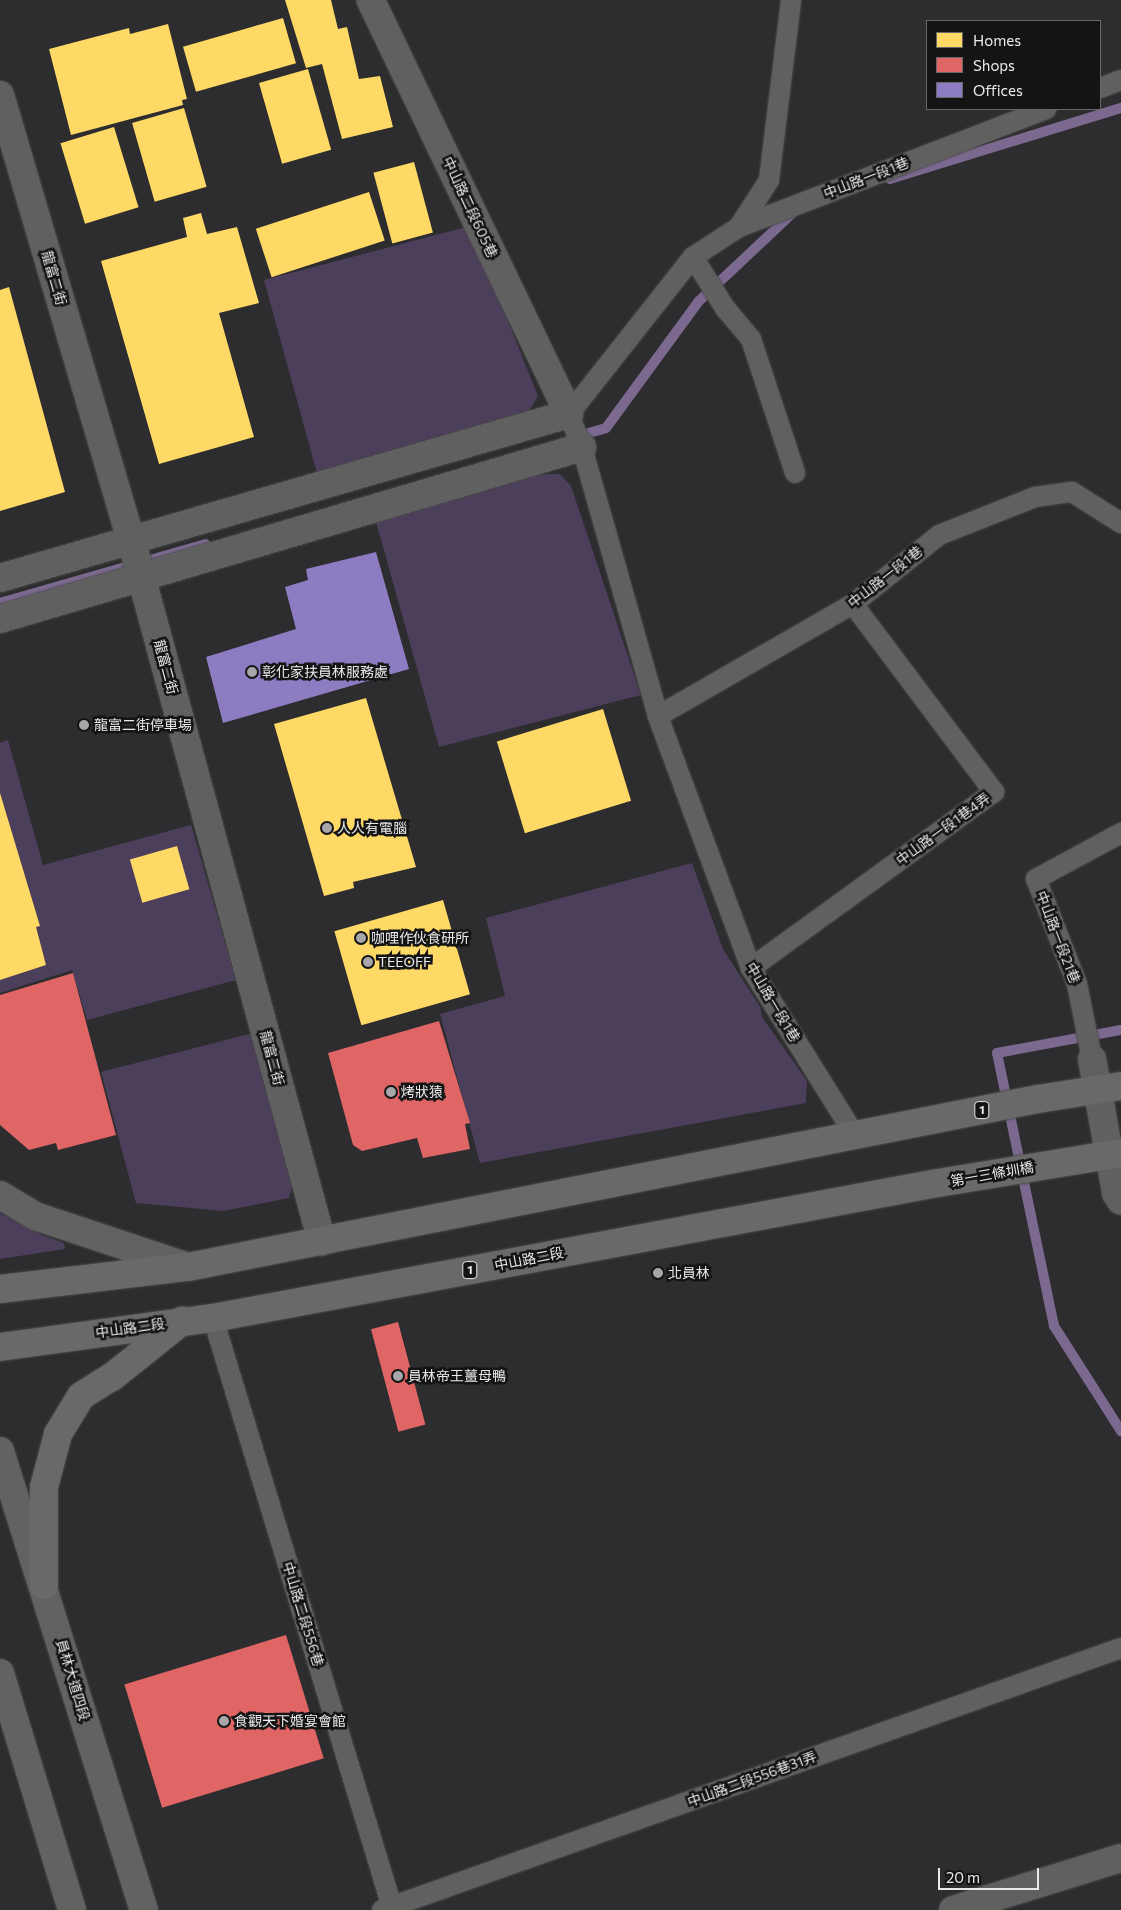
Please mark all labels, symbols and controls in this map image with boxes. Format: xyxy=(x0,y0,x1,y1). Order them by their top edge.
legend xyxy=(926,20,1101,110)
text: Homes xyxy=(973,31,1021,49)
text: Shops xyxy=(973,56,1015,74)
text: Offices xyxy=(973,81,1023,99)
street label: 中山路二段605巷 xyxy=(439,154,501,260)
street label: 中山路一段1巷 xyxy=(821,154,911,202)
street label: 龍富二街 xyxy=(38,249,70,307)
street label: 中山路一段1巷 xyxy=(844,543,926,611)
street label: 龍富二街 xyxy=(151,638,181,696)
place label: 彰化家扶員林服務處 xyxy=(262,664,388,680)
marker: 彰化家扶員林服務處 xyxy=(246,666,258,678)
place label: 龍富二街停車場 xyxy=(94,717,192,733)
marker: 龍富二街停車場 xyxy=(78,719,90,731)
street label: 中山路一段1巷4弄 xyxy=(893,789,993,869)
place label: 人人有電腦 xyxy=(337,820,407,836)
marker: 人人有電腦 xyxy=(321,822,333,834)
street label: 中山路一段21巷 xyxy=(1033,888,1083,986)
place label: 咖哩作伙食研所 xyxy=(371,930,469,946)
marker: 咖哩作伙食研所 xyxy=(355,932,367,944)
place label: TEEOFF xyxy=(378,954,431,970)
marker: TEEOFF xyxy=(362,956,374,968)
street label: 中山路一段1巷 xyxy=(743,959,803,1045)
street label: 龍富二街 xyxy=(257,1029,287,1087)
place label: 烤狀猿 xyxy=(401,1084,443,1100)
marker: 烤狀猿 xyxy=(385,1086,397,1098)
road number: 1 xyxy=(973,1100,991,1120)
street label: 第一三條圳橋 xyxy=(949,1158,1035,1190)
street label: 中山路二段 xyxy=(493,1244,565,1274)
road number: 1 xyxy=(461,1260,479,1280)
place label: 北員林 xyxy=(668,1265,710,1281)
marker: 北員林 xyxy=(652,1267,664,1279)
street label: 中山路二段 xyxy=(94,1315,166,1341)
place label: 員林帝王薑母鴨 xyxy=(408,1368,506,1384)
marker: 員林帝王薑母鴨 xyxy=(392,1370,404,1382)
street label: 中山路二段556巷 xyxy=(279,1560,327,1668)
street label: 員林大道四段 xyxy=(53,1637,93,1723)
place label: 食觀天下婚宴會館 xyxy=(234,1713,346,1729)
marker: 食觀天下婚宴會館 xyxy=(218,1715,230,1727)
street label: 中山路二段556巷31弄 xyxy=(685,1748,819,1810)
scale bar xyxy=(941,1858,1042,1890)
text: 20 m xyxy=(946,1868,980,1886)

